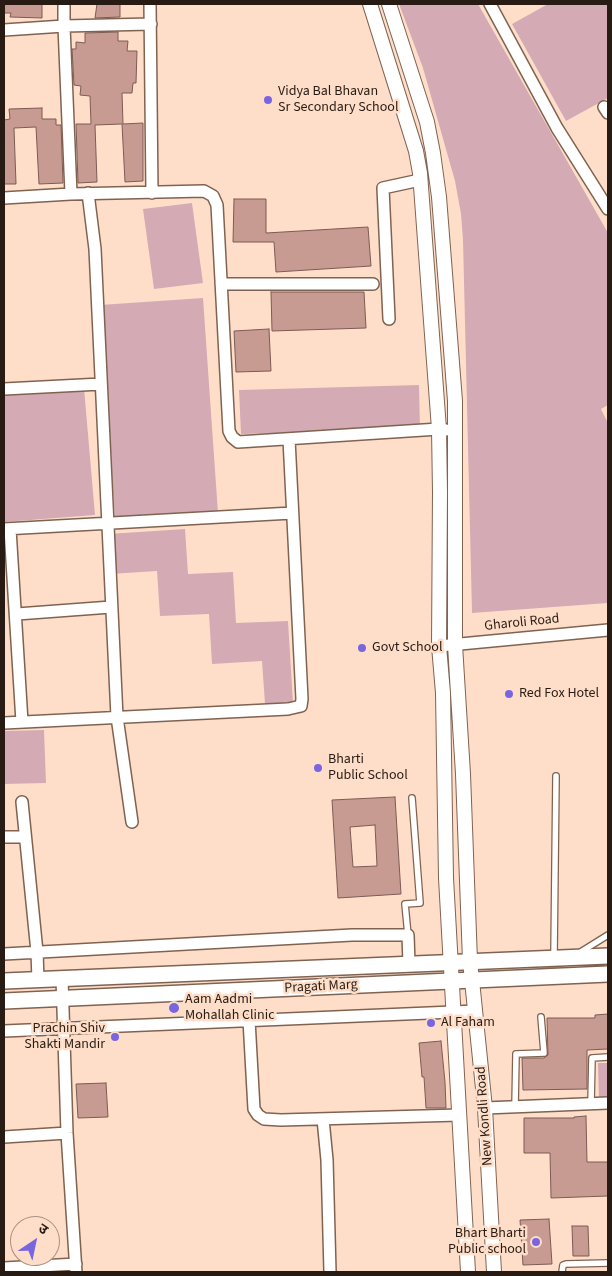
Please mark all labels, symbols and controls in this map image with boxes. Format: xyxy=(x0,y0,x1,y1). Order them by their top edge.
place label: Vidya Bal Bhavan Sr Secondary School xyxy=(278,84,398,116)
marker: Vidya Bal Bhavan Sr Secondary School xyxy=(262,94,274,106)
street label: Gharoli Road xyxy=(484,611,560,635)
place label: Govt School xyxy=(372,640,442,656)
marker: Govt School xyxy=(356,642,368,654)
place label: Red Fox Hotel xyxy=(519,686,599,702)
marker: Red Fox Hotel xyxy=(503,688,515,700)
place label: Bharti Public School xyxy=(328,752,408,784)
marker: Bharti Public School xyxy=(312,762,324,774)
street label: Pragati Marg xyxy=(284,977,358,997)
place label: Aam Aadmi Mohallah Clinic xyxy=(185,992,275,1024)
marker: Aam Aadmi Mohallah Clinic xyxy=(167,1001,181,1015)
place label: Al Faham xyxy=(441,1015,495,1031)
marker: Al Faham xyxy=(425,1017,437,1029)
place label: Prachin Shiv Shakti Mandir xyxy=(24,1021,105,1054)
marker: Prachin Shiv Shakti Mandir xyxy=(109,1031,121,1043)
street label: New Kondli Road xyxy=(473,1066,497,1166)
north arrow xyxy=(10,1216,60,1266)
text: उ xyxy=(34,1219,52,1240)
place label: Bhart Bharti Public school xyxy=(448,1226,526,1258)
marker: Bhart Bharti Public school xyxy=(530,1236,542,1248)

